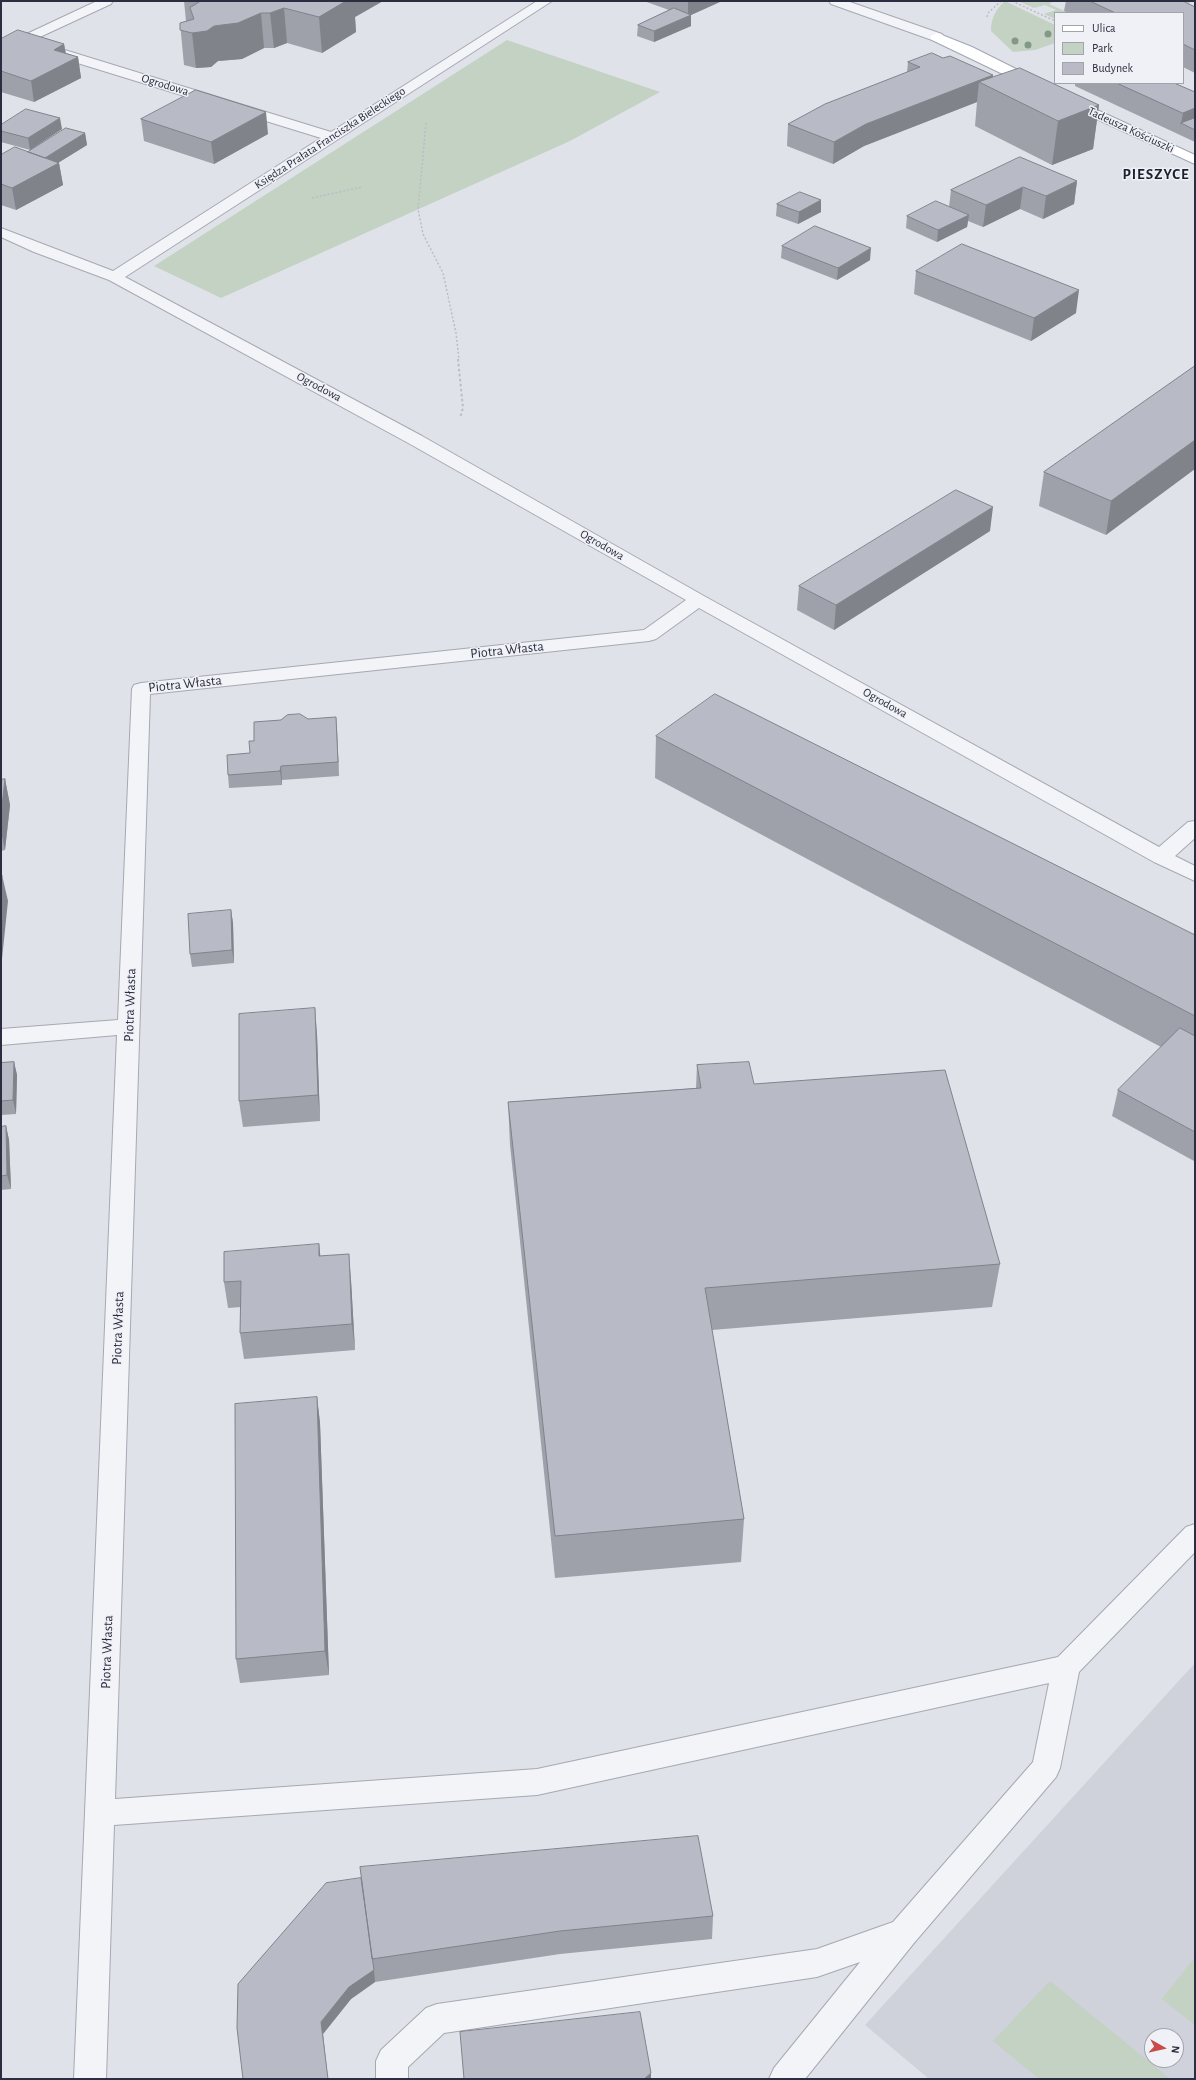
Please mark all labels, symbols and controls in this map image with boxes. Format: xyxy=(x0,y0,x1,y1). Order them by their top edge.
legend xyxy=(1054,12,1184,84)
text: Ulica xyxy=(1092,22,1115,34)
text: Park xyxy=(1092,42,1113,54)
text: Budynek xyxy=(1092,62,1133,74)
street label: Ogrodowa xyxy=(140,71,190,99)
street label: Księdza Prałata Franciszka Bieleckiego xyxy=(252,84,408,192)
street label: Tadeusza Kościuszki xyxy=(1086,104,1176,156)
district label: PIESZYCE xyxy=(1122,165,1190,183)
street label: Ogrodowa xyxy=(294,369,344,405)
street label: Ogrodowa xyxy=(577,527,627,563)
street label: Piotra Własta xyxy=(469,638,545,662)
street label: Piotra Własta xyxy=(147,672,223,696)
street label: Ogrodowa xyxy=(860,685,910,721)
street label: Piotra Własta xyxy=(120,968,140,1042)
street label: Piotra Własta xyxy=(108,1291,128,1365)
street label: Piotra Własta xyxy=(97,1615,117,1689)
north arrow xyxy=(1144,2028,1184,2068)
text: N xyxy=(1169,2045,1181,2054)

